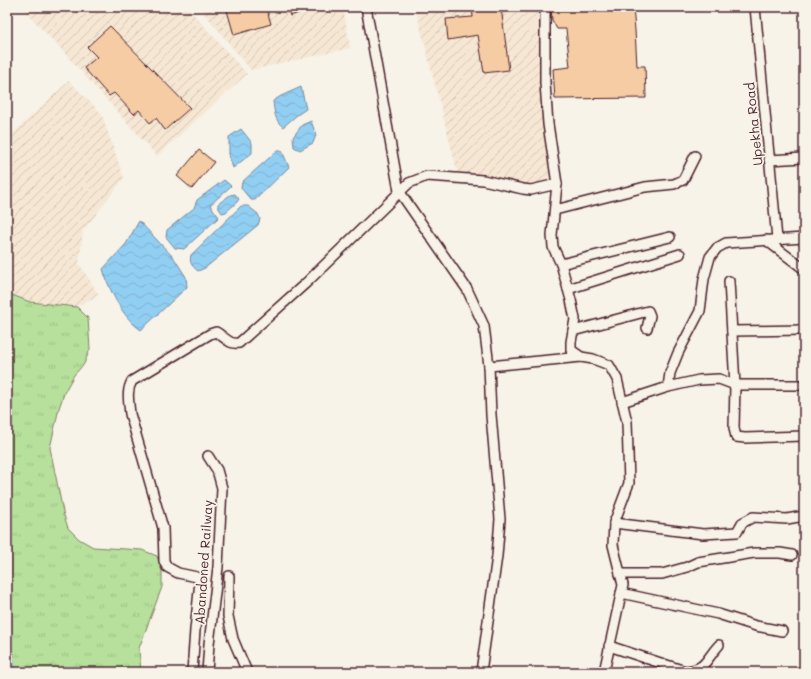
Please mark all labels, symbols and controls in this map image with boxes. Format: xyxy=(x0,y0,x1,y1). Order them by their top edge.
street label: Upekha Road xyxy=(740,82,766,166)
street label: Abandoned Railway xyxy=(190,499,216,625)

